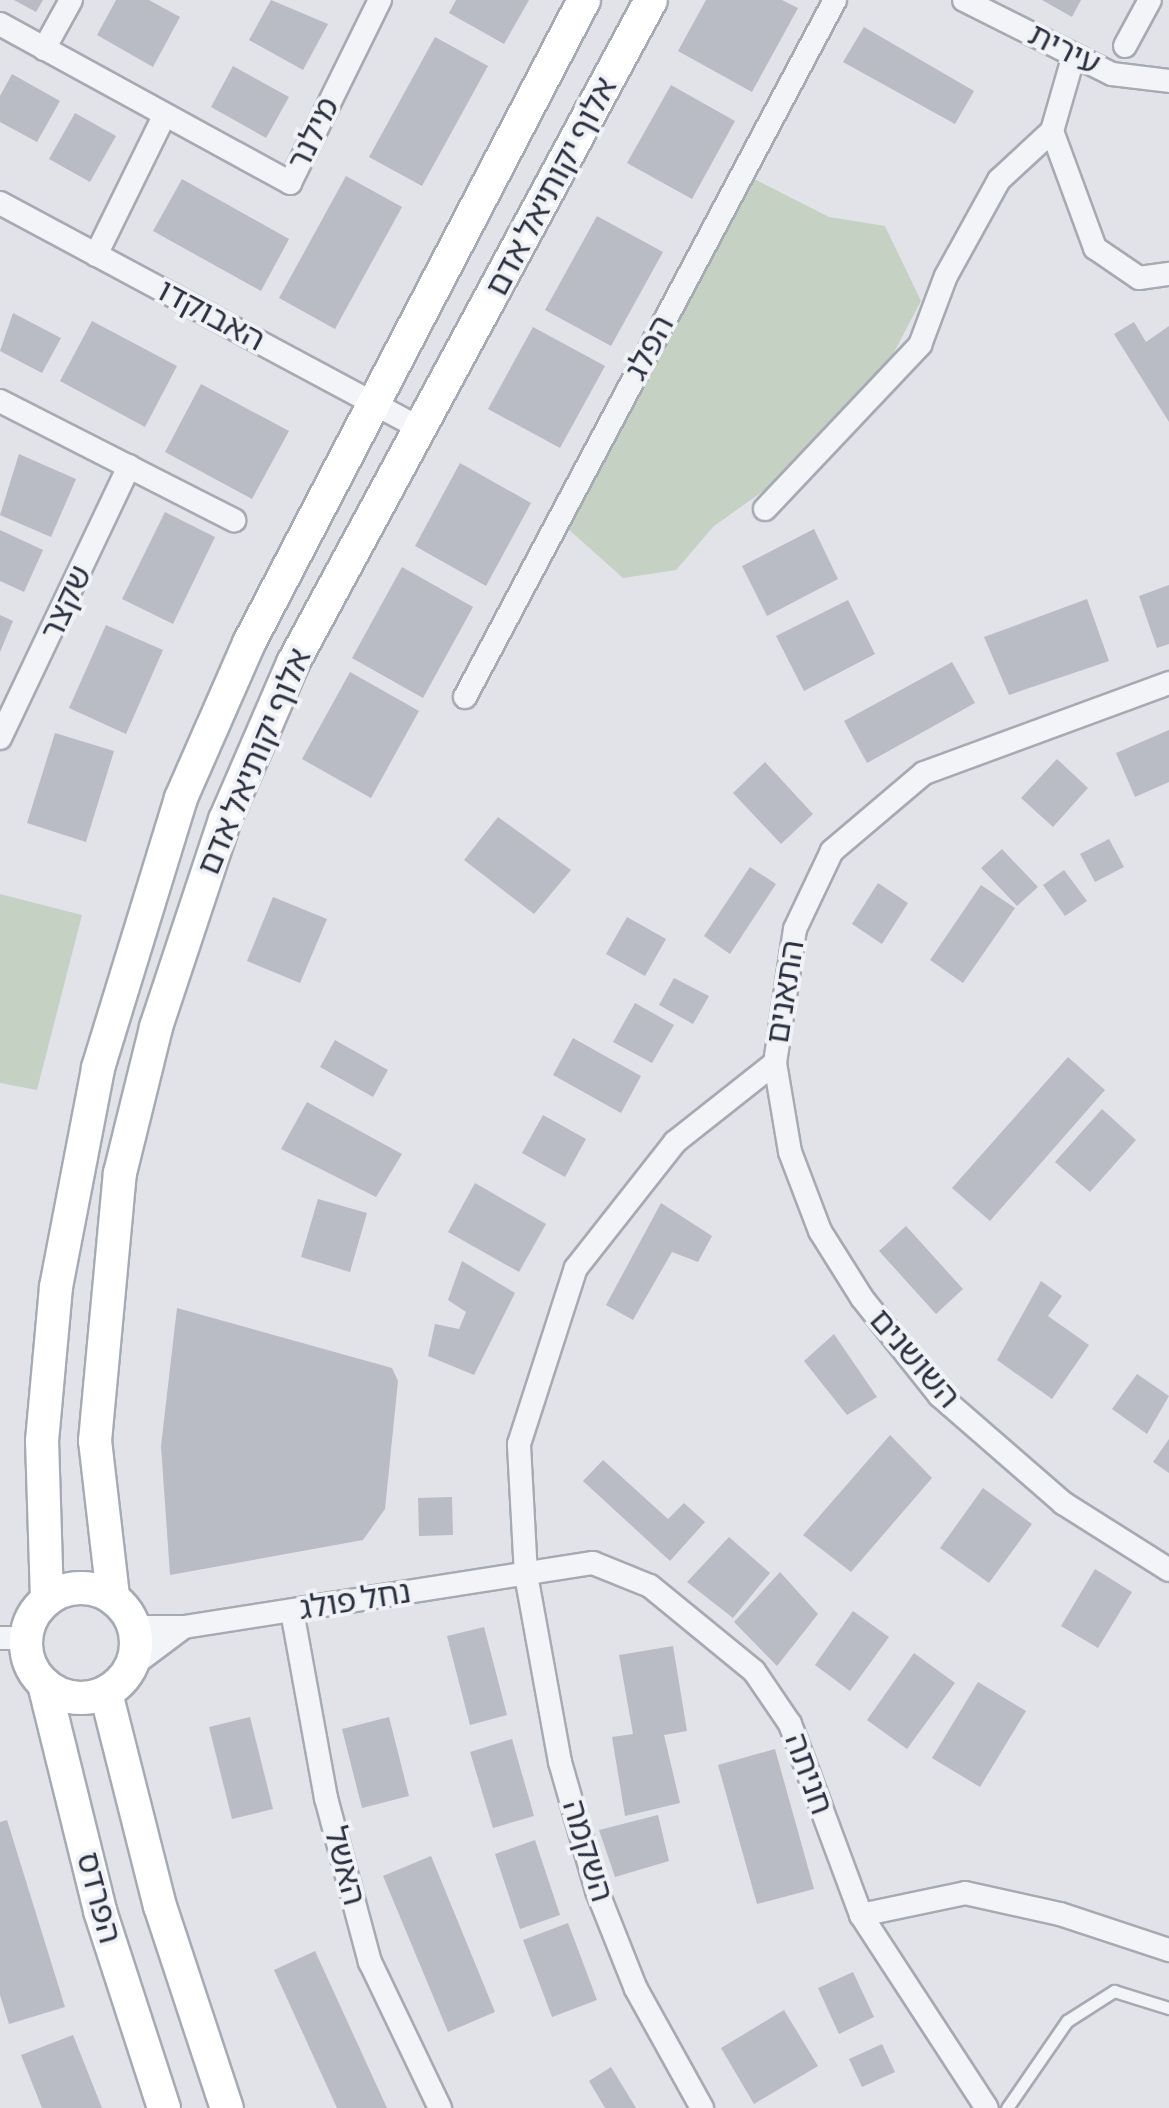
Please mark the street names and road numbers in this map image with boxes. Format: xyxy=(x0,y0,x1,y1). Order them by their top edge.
street label: עירית xyxy=(1022,16,1106,84)
street label: אלוף יקותיאל אדם xyxy=(478,71,626,303)
street label: מילנר xyxy=(280,91,348,177)
street label: האבוקדו xyxy=(151,272,271,360)
street label: הפלג xyxy=(617,309,683,387)
street label: שקצר xyxy=(33,560,101,646)
street label: אלוף יקותיאל אדם xyxy=(190,643,320,881)
street label: התאנים xyxy=(759,938,813,1046)
street label: השושנים xyxy=(861,1302,967,1416)
street label: נחל פולג xyxy=(296,1573,414,1629)
street label: חניתה xyxy=(776,1728,840,1820)
street label: השקמה xyxy=(553,1795,621,1907)
street label: האשל xyxy=(315,1823,373,1909)
street label: הפרדס xyxy=(67,1848,129,1948)

